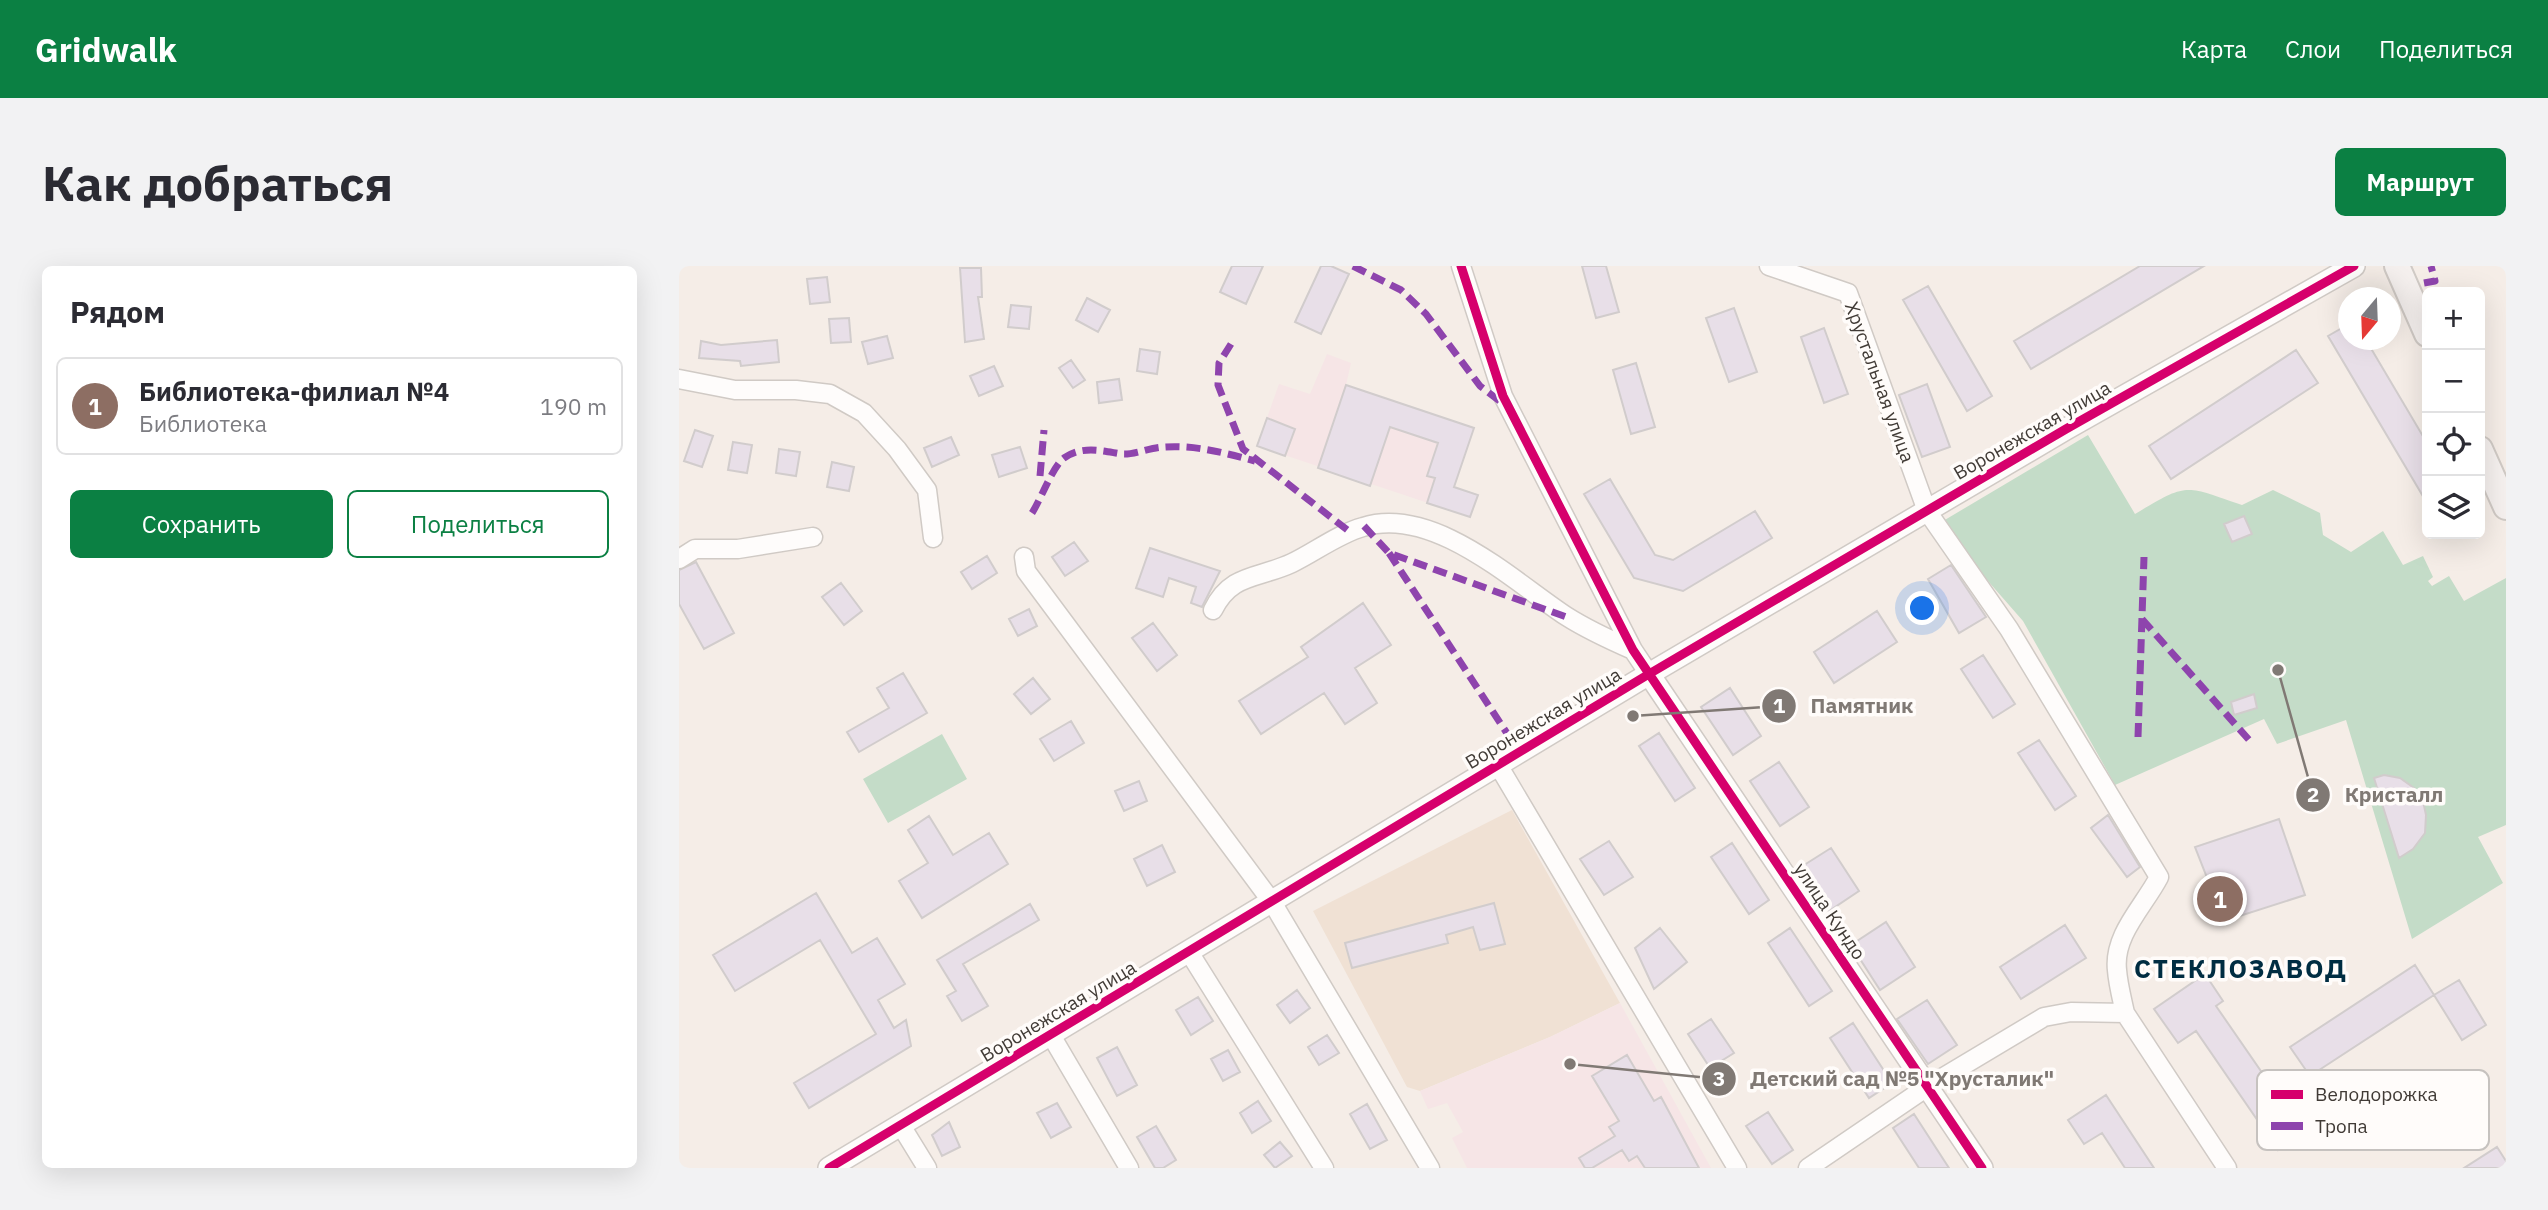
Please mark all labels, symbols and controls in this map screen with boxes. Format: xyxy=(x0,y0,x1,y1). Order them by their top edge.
text: Gridwalk xyxy=(35,28,177,71)
text: Карта xyxy=(2181,33,2247,65)
text: Слои xyxy=(2285,33,2341,65)
text: Поделиться xyxy=(2379,33,2513,65)
button: Маршрут xyxy=(2335,148,2506,216)
text: Как добраться xyxy=(42,151,393,214)
north arrow xyxy=(2338,287,2401,350)
map controls xyxy=(2422,287,2485,539)
button: + xyxy=(2422,287,2485,350)
text: Рядом xyxy=(70,292,165,331)
street label: Хрустальная улица xyxy=(1840,298,1920,466)
button: − xyxy=(2422,350,2485,413)
text: Библиотека-филиал №4 xyxy=(139,374,449,408)
street label: Воронежская улица xyxy=(1949,375,2115,485)
text: 1 xyxy=(88,391,102,421)
text: 190 m xyxy=(540,391,607,421)
text: Библиотека xyxy=(139,408,267,438)
button: locate xyxy=(2422,413,2485,476)
button: layers xyxy=(2422,476,2485,539)
button: Сохранить xyxy=(70,490,333,558)
button: Поделиться xyxy=(347,490,609,558)
your location xyxy=(1905,591,1939,625)
street label: Воронежская улица xyxy=(1461,662,1625,774)
callout: Памятник xyxy=(1762,685,1927,727)
text: 1 xyxy=(1773,691,1786,719)
text: Памятник xyxy=(1811,691,1913,719)
callout: Кристалл xyxy=(2296,774,2458,816)
text: 2 xyxy=(2307,780,2319,808)
text: Кристалл xyxy=(2345,780,2443,808)
street label: улица Кундо xyxy=(1789,858,1871,964)
pin: 1 xyxy=(2197,873,2243,925)
district label: СТЕКЛОЗАВОД xyxy=(2134,951,2348,985)
street label: Воронежская улица xyxy=(976,955,1140,1067)
callout: Детский сад №5 "Хрусталик" xyxy=(1701,1058,2068,1100)
text: 3 xyxy=(1713,1064,1725,1092)
text: Детский сад №5 "Хрусталик" xyxy=(1750,1064,2054,1092)
legend xyxy=(2257,1070,2489,1150)
text: Велодорожка xyxy=(2315,1082,2438,1106)
text: Тропа xyxy=(2315,1114,2368,1138)

